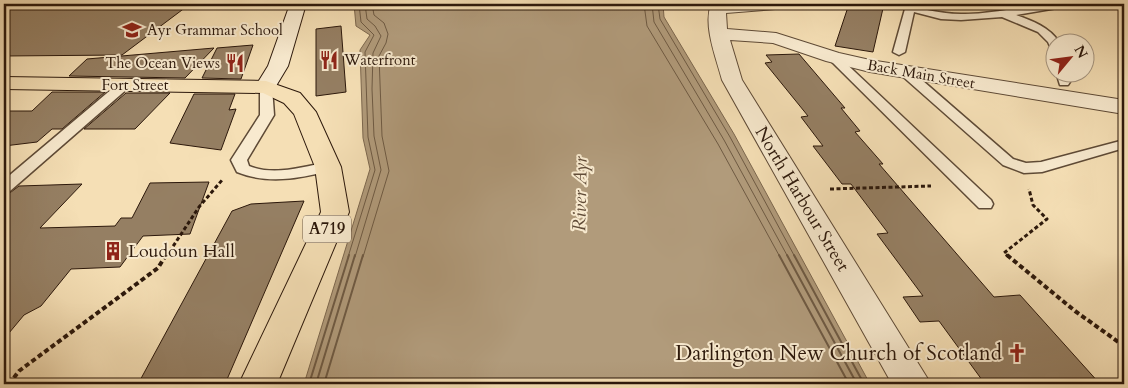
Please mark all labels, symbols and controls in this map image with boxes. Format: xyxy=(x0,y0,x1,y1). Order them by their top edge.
school or university icon: Ayr Grammar School xyxy=(121,19,143,41)
place label: Ayr Grammar School xyxy=(147,20,283,40)
north arrow xyxy=(1046,32,1096,82)
text: N xyxy=(1070,42,1092,62)
restaurant icon: Waterfront xyxy=(318,49,340,71)
place label: Waterfront xyxy=(343,50,416,70)
restaurant icon: The Ocean Views xyxy=(224,52,246,74)
place label: The Ocean Views xyxy=(105,53,220,73)
street label: Back Main Street xyxy=(866,55,977,93)
street label: Fort Street xyxy=(102,75,169,95)
street label: North Harbour Street xyxy=(749,122,855,277)
water label: River Ayr xyxy=(566,155,594,232)
road number: A719 xyxy=(303,215,351,242)
place label: Loudoun Hall xyxy=(128,239,235,264)
building icon: Loudoun Hall xyxy=(102,240,124,262)
place label: Darlington New Church of Scotland xyxy=(675,339,1002,368)
church icon: Darlington New Church of Scotland xyxy=(1006,342,1028,364)

